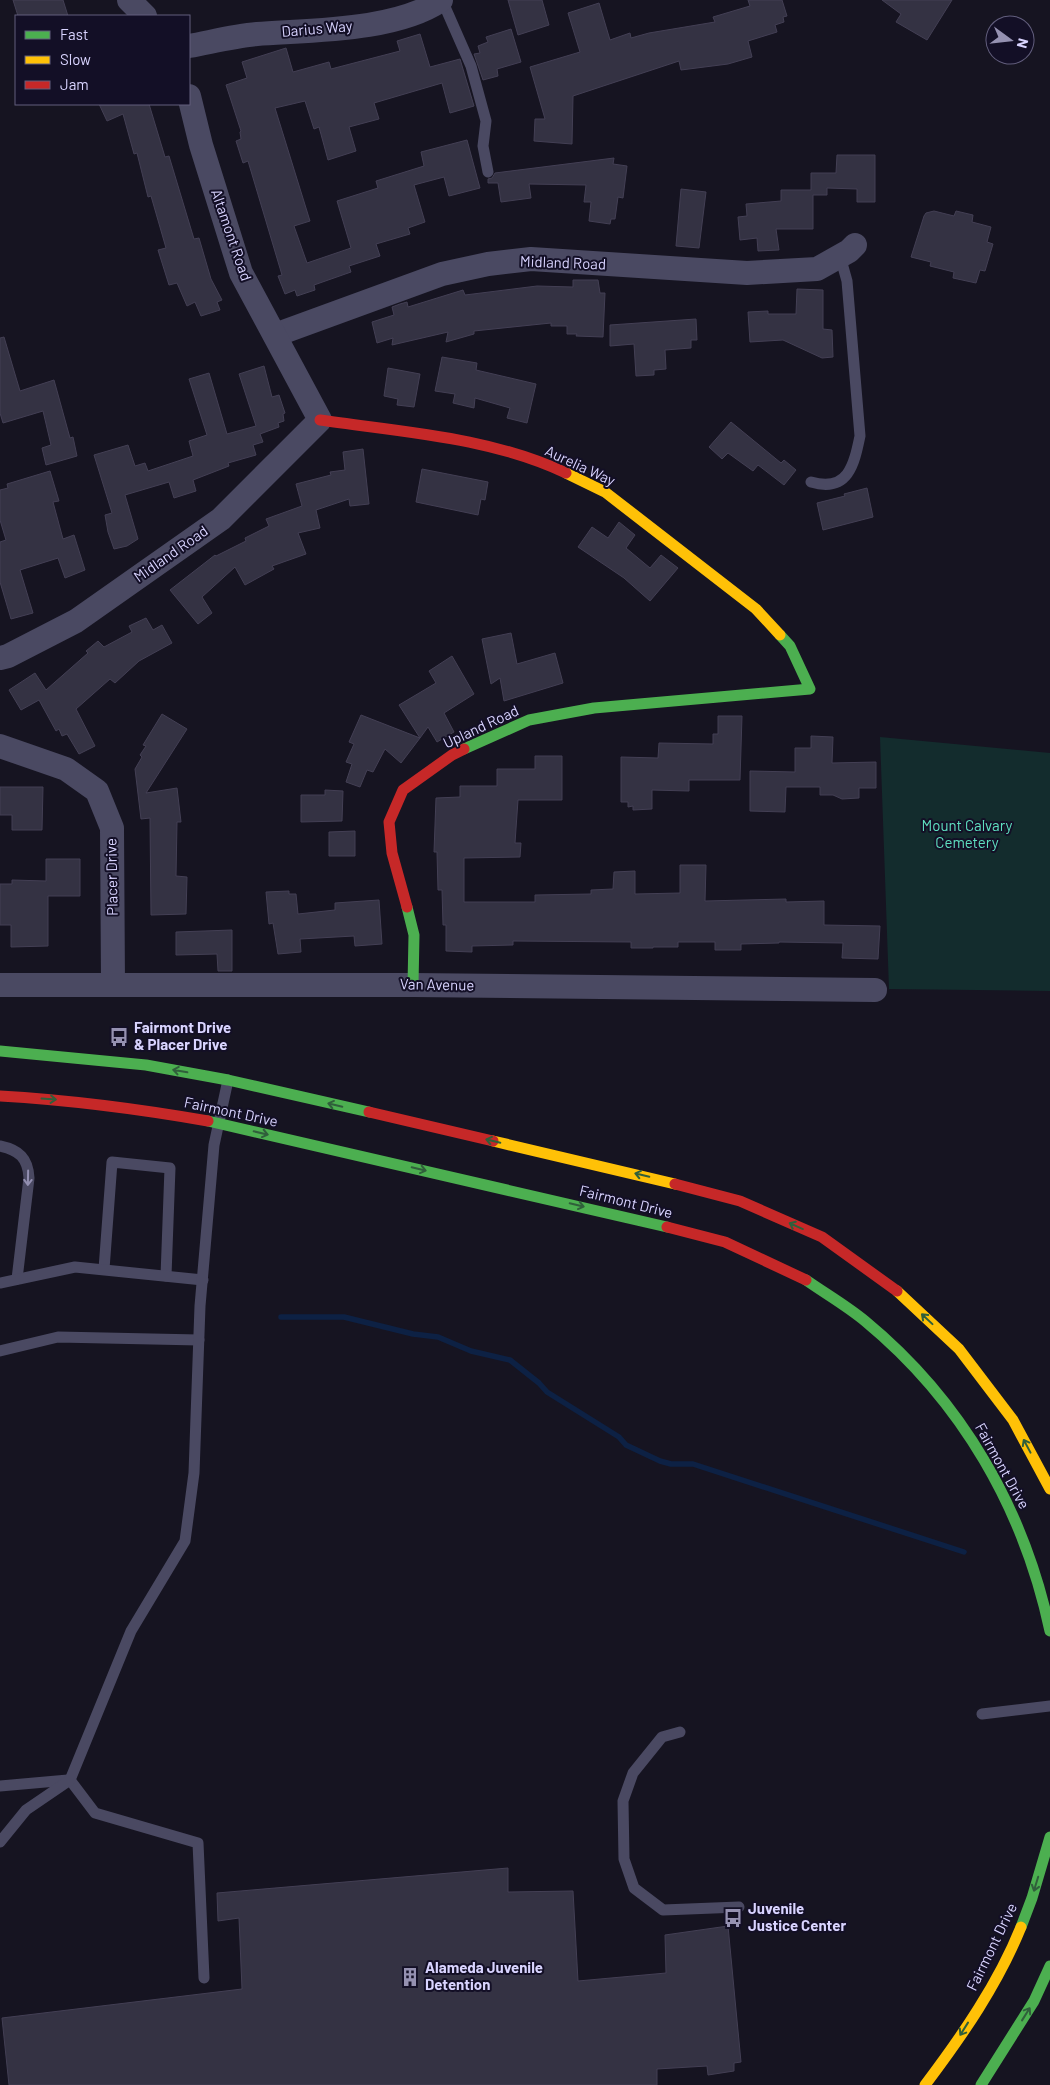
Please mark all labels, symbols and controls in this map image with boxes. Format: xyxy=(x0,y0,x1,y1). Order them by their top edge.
legend xyxy=(15,15,190,105)
north arrow xyxy=(985,15,1035,65)
street label: Darius Way xyxy=(281,16,353,40)
text: Fast xyxy=(60,25,88,43)
text: N xyxy=(1014,37,1032,50)
text: Slow xyxy=(60,50,91,68)
text: Jam xyxy=(60,75,89,93)
street label: Altamont Road xyxy=(208,186,256,283)
street label: Midland Road xyxy=(520,252,606,272)
street label: Aurelia Way xyxy=(542,441,618,489)
street label: Midland Road xyxy=(130,521,211,585)
street label: Upland Road xyxy=(440,701,521,751)
park label: Mount Calvary Cemetery xyxy=(921,816,1013,851)
street label: Placer Drive xyxy=(101,838,121,916)
street label: Van Avenue xyxy=(400,974,474,994)
place label: Fairmont Drive & Placer Drive xyxy=(134,1018,231,1053)
bus stop icon: Fairmont Drive & Placer Drive xyxy=(108,1026,130,1048)
one-way arrow xyxy=(172,1066,188,1076)
street label: Fairmont Drive xyxy=(183,1092,280,1130)
one-way arrow xyxy=(40,1094,56,1103)
one-way arrow xyxy=(327,1100,343,1109)
one-way arrow xyxy=(252,1129,268,1138)
one-way arrow xyxy=(485,1136,501,1145)
one-way arrow xyxy=(411,1165,427,1174)
one-way arrow xyxy=(24,1170,33,1186)
one-way arrow xyxy=(634,1170,650,1179)
street label: Fairmont Drive xyxy=(578,1181,675,1221)
one-way arrow xyxy=(569,1201,585,1210)
one-way arrow xyxy=(789,1220,804,1230)
one-way arrow xyxy=(921,1313,934,1325)
street label: Fairmont Drive xyxy=(972,1419,1034,1512)
one-way arrow xyxy=(1022,1439,1032,1454)
one-way arrow xyxy=(1030,1876,1040,1892)
place label: Juvenile Justice Center xyxy=(748,1899,846,1934)
street label: Fairmont Drive xyxy=(962,1900,1020,1993)
bus stop icon: Juvenile Justice Center xyxy=(722,1907,744,1929)
place label: Alameda Juvenile Detention xyxy=(425,1958,543,1993)
building icon: Alameda Juvenile Detention xyxy=(399,1966,421,1988)
one-way arrow xyxy=(1021,2008,1031,2022)
one-way arrow xyxy=(959,2022,969,2036)

